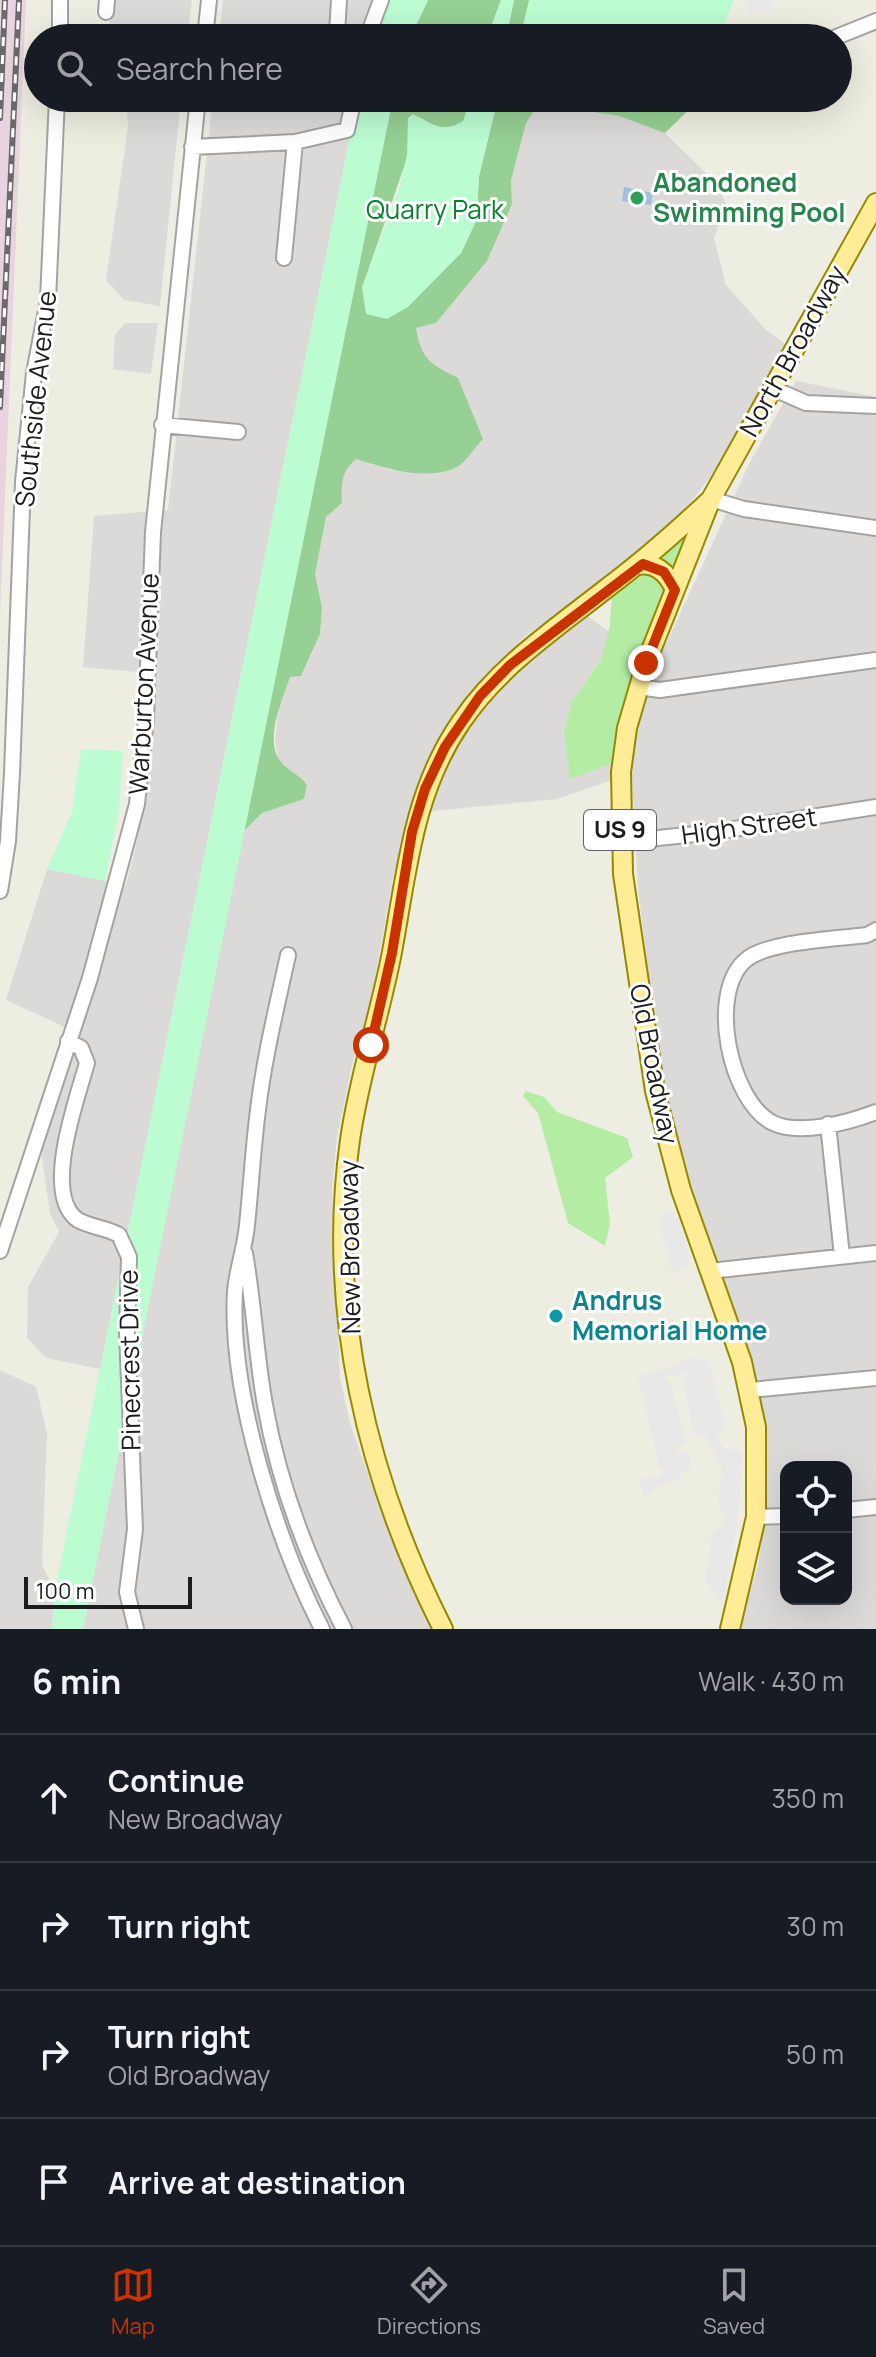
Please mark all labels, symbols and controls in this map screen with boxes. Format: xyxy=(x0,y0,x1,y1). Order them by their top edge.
search box xyxy=(24,24,852,112)
icon: search xyxy=(52,46,96,90)
text: Search here xyxy=(116,48,283,89)
place label: Abandoned Swimming Pool xyxy=(653,164,846,230)
marker: Abandoned Swimming Pool xyxy=(628,189,646,207)
park label: Quarry Park xyxy=(366,191,505,227)
street label: North Broadway xyxy=(730,258,854,443)
street label: Southside Avenue xyxy=(6,289,64,509)
street label: Warburton Avenue xyxy=(119,572,167,796)
route end xyxy=(628,645,664,681)
street label: High Street xyxy=(679,798,819,852)
road number: US 9 xyxy=(584,810,656,850)
street label: Old Broadway xyxy=(622,981,688,1147)
route start xyxy=(353,1027,389,1063)
street label: New Broadway xyxy=(329,1159,369,1335)
street label: Pinecrest Drive xyxy=(109,1269,149,1451)
place label: Andrus Memorial Home xyxy=(572,1282,768,1348)
marker: Andrus Memorial Home xyxy=(547,1307,565,1325)
map controls xyxy=(780,1461,852,1605)
button: locate xyxy=(780,1461,852,1533)
button: layers xyxy=(780,1533,852,1605)
scale bar xyxy=(24,1573,192,1609)
text: 100 m xyxy=(36,1576,94,1606)
text: 6 min xyxy=(32,1658,121,1704)
text: Walk · 430 m xyxy=(698,1663,844,1699)
text: Continue xyxy=(108,1760,244,1801)
icon: ahead xyxy=(32,1776,76,1820)
text: 350 m xyxy=(771,1780,844,1816)
text: New Broadway xyxy=(108,1801,282,1837)
icon: right xyxy=(32,1904,76,1948)
text: Turn right xyxy=(108,1906,251,1947)
text: 30 m xyxy=(787,1908,844,1944)
text: Turn right xyxy=(108,2016,251,2057)
icon: right xyxy=(32,2032,76,2076)
text: 50 m xyxy=(786,2036,844,2072)
text: Old Broadway xyxy=(108,2057,270,2093)
icon: arrive xyxy=(32,2160,76,2204)
text: Arrive at destination xyxy=(108,2162,406,2203)
tab: Map xyxy=(111,2263,155,2341)
tab: Directions xyxy=(377,2263,481,2341)
tab: Saved xyxy=(703,2263,765,2341)

